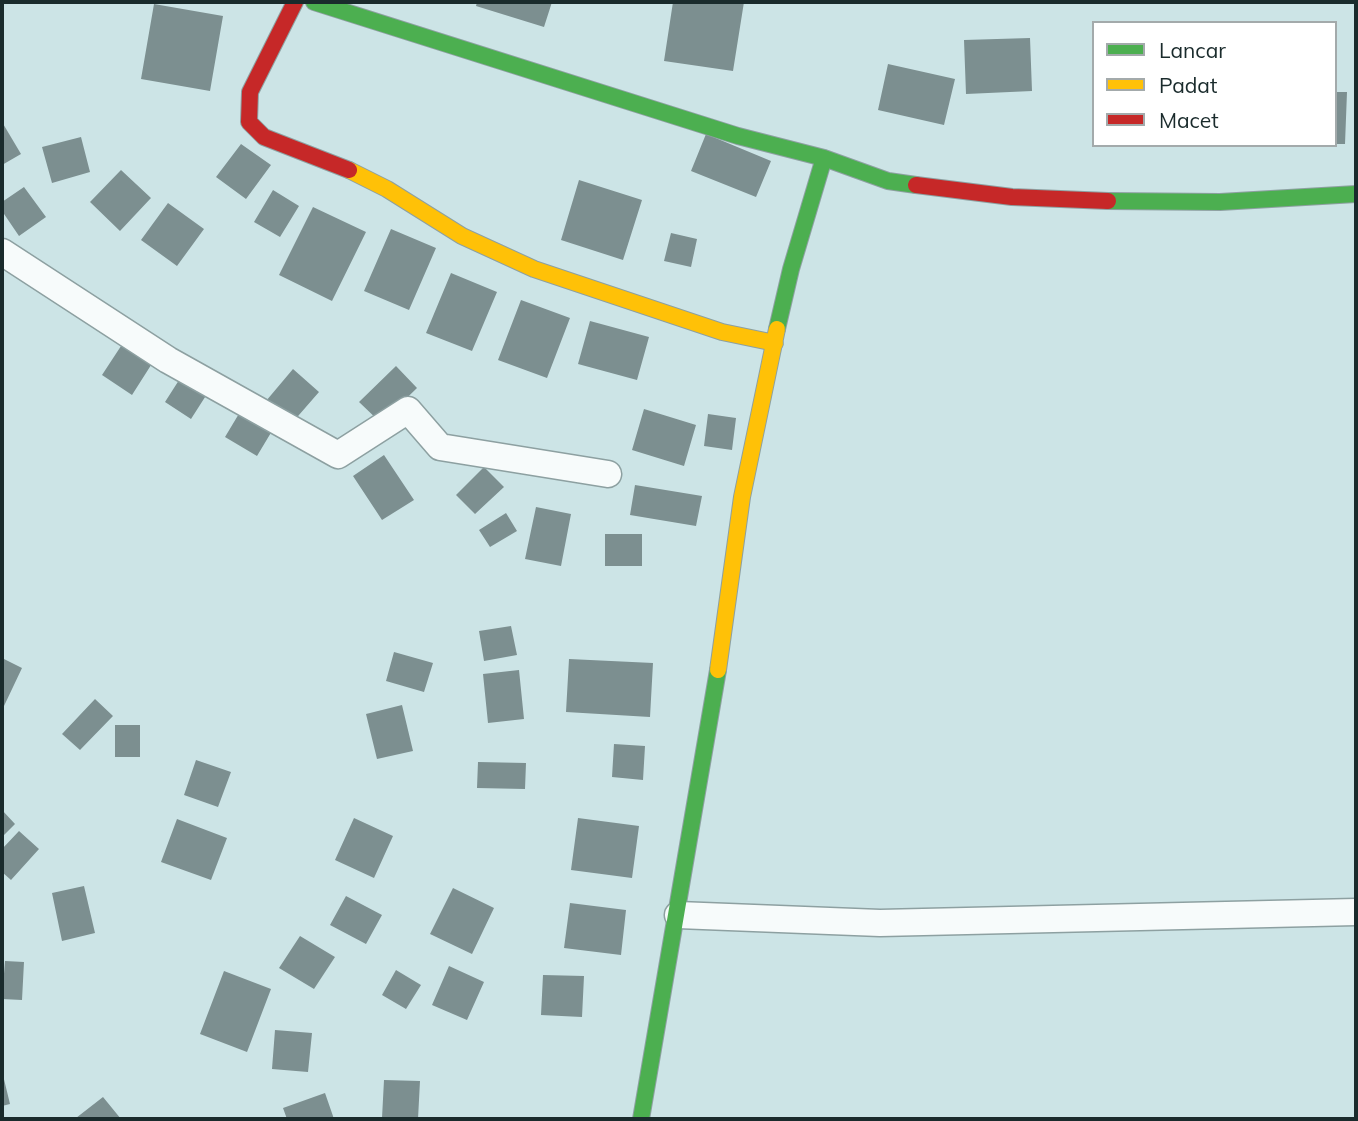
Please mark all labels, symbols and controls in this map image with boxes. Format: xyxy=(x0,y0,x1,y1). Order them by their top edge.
legend xyxy=(1092,21,1337,147)
text: Lancar xyxy=(1159,37,1226,63)
text: Padat xyxy=(1159,72,1217,98)
text: Macet xyxy=(1159,107,1219,133)

